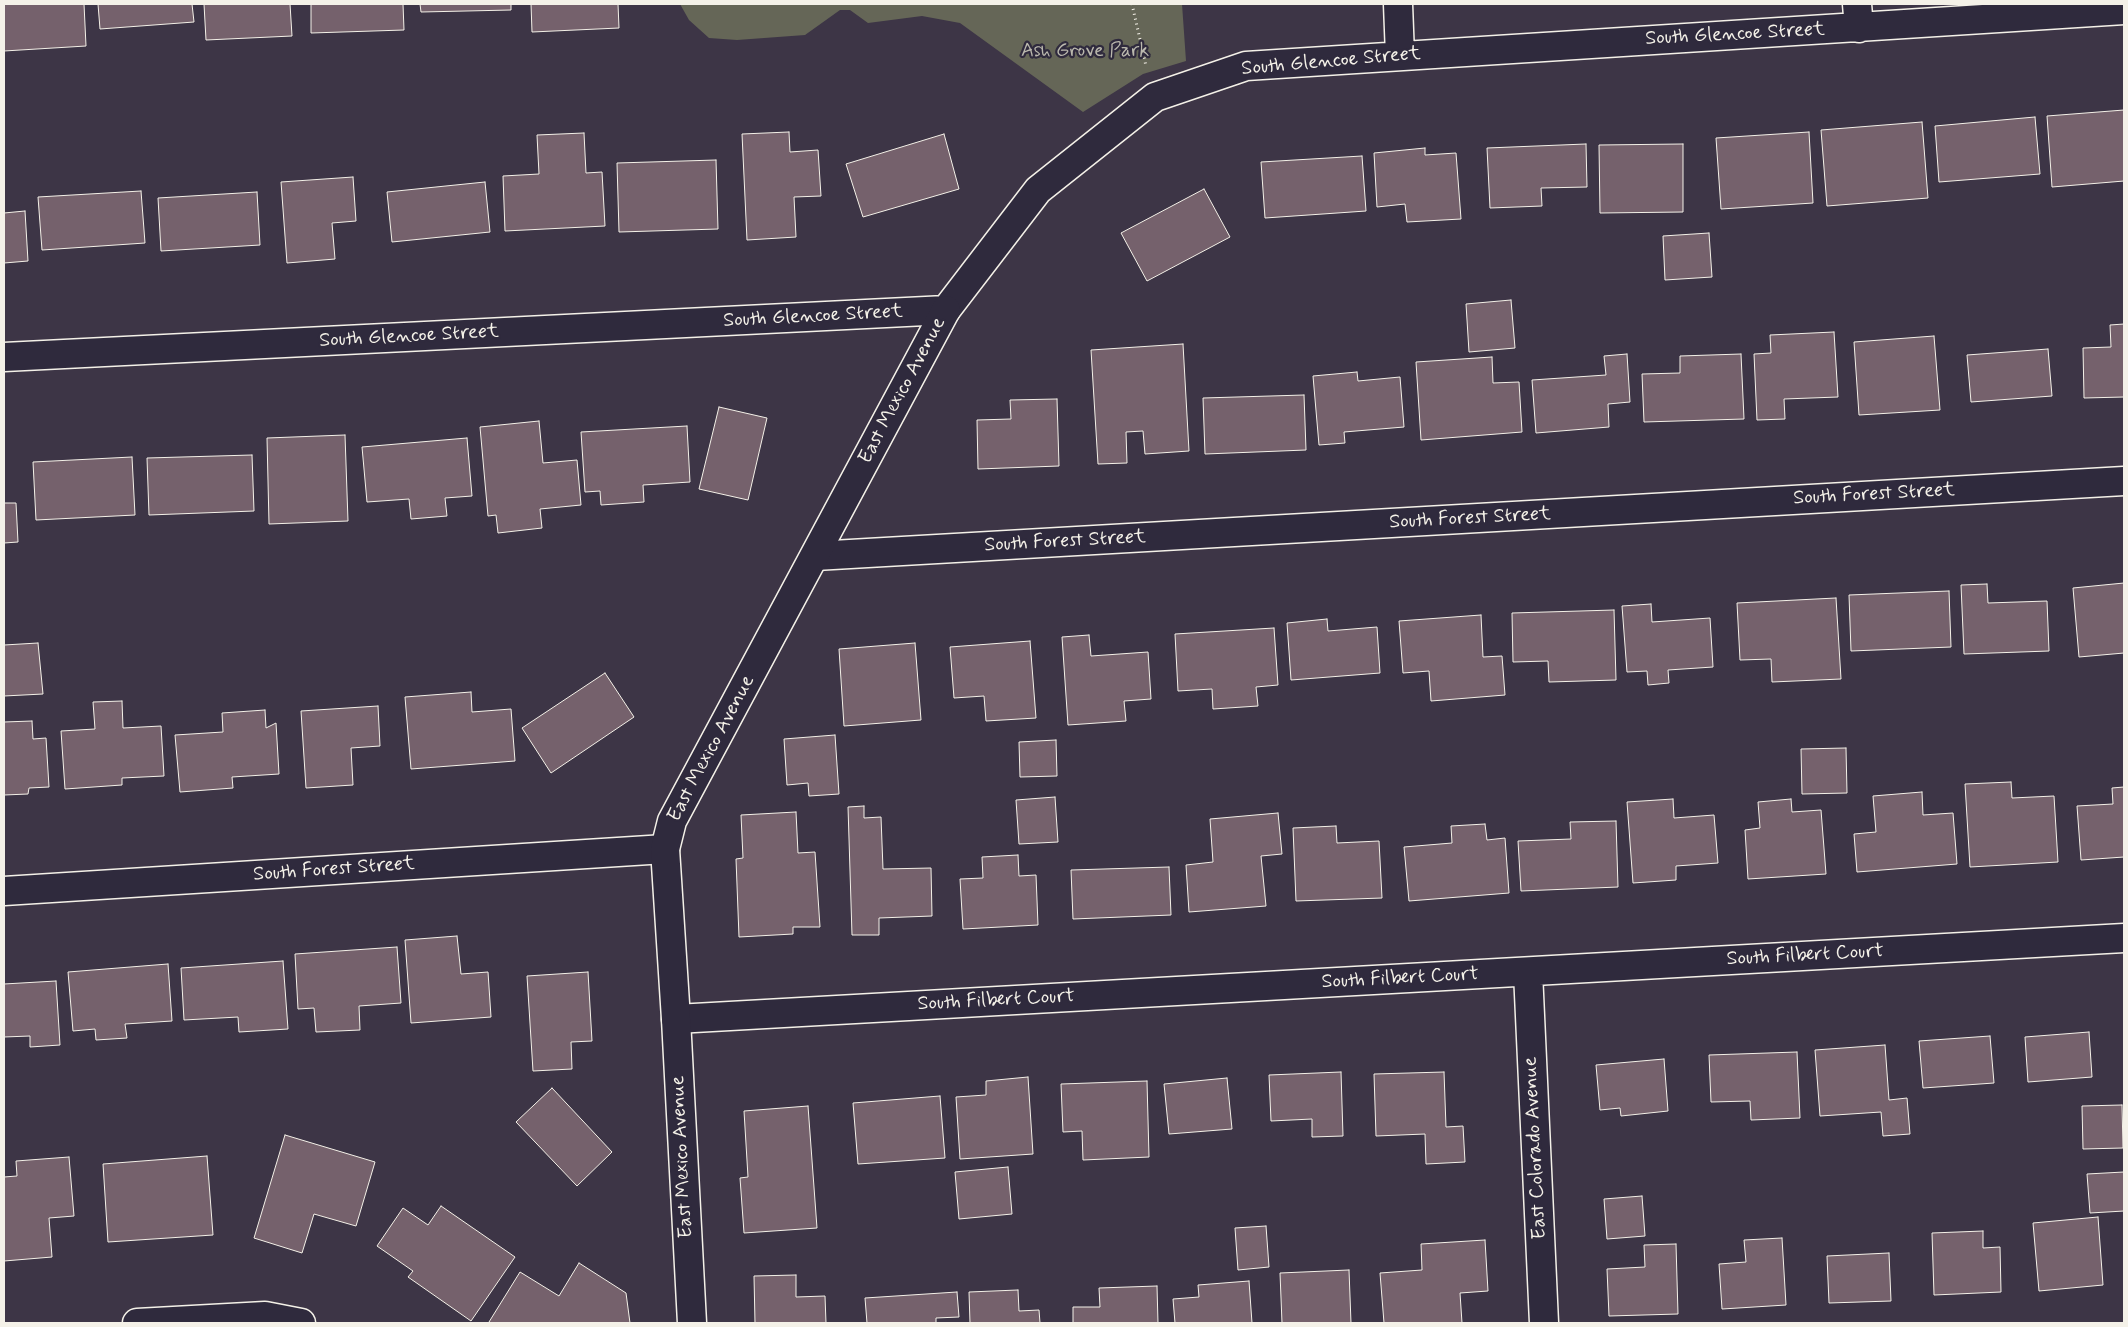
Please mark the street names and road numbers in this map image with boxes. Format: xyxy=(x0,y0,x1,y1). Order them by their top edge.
street label: South Glencoe Street xyxy=(1645,18,1825,52)
street label: South Glencoe Street xyxy=(1240,42,1422,82)
street label: South Glencoe Street xyxy=(723,300,903,334)
street label: East Mexico Avenue xyxy=(854,314,952,468)
street label: South Glencoe Street xyxy=(319,320,499,354)
street label: South Forest Street xyxy=(1793,479,1955,511)
street label: South Forest Street xyxy=(1389,503,1551,535)
street label: South Forest Street xyxy=(984,526,1146,558)
street label: East Mexico Avenue xyxy=(663,672,761,826)
street label: South Forest Street xyxy=(252,852,416,888)
street label: South Filbert Court xyxy=(1726,940,1884,972)
street label: South Filbert Court xyxy=(1321,963,1479,995)
street label: South Filbert Court xyxy=(917,985,1075,1017)
street label: East Colorado Avenue xyxy=(1519,1056,1553,1240)
street label: East Mexico Avenue xyxy=(667,1075,699,1239)

